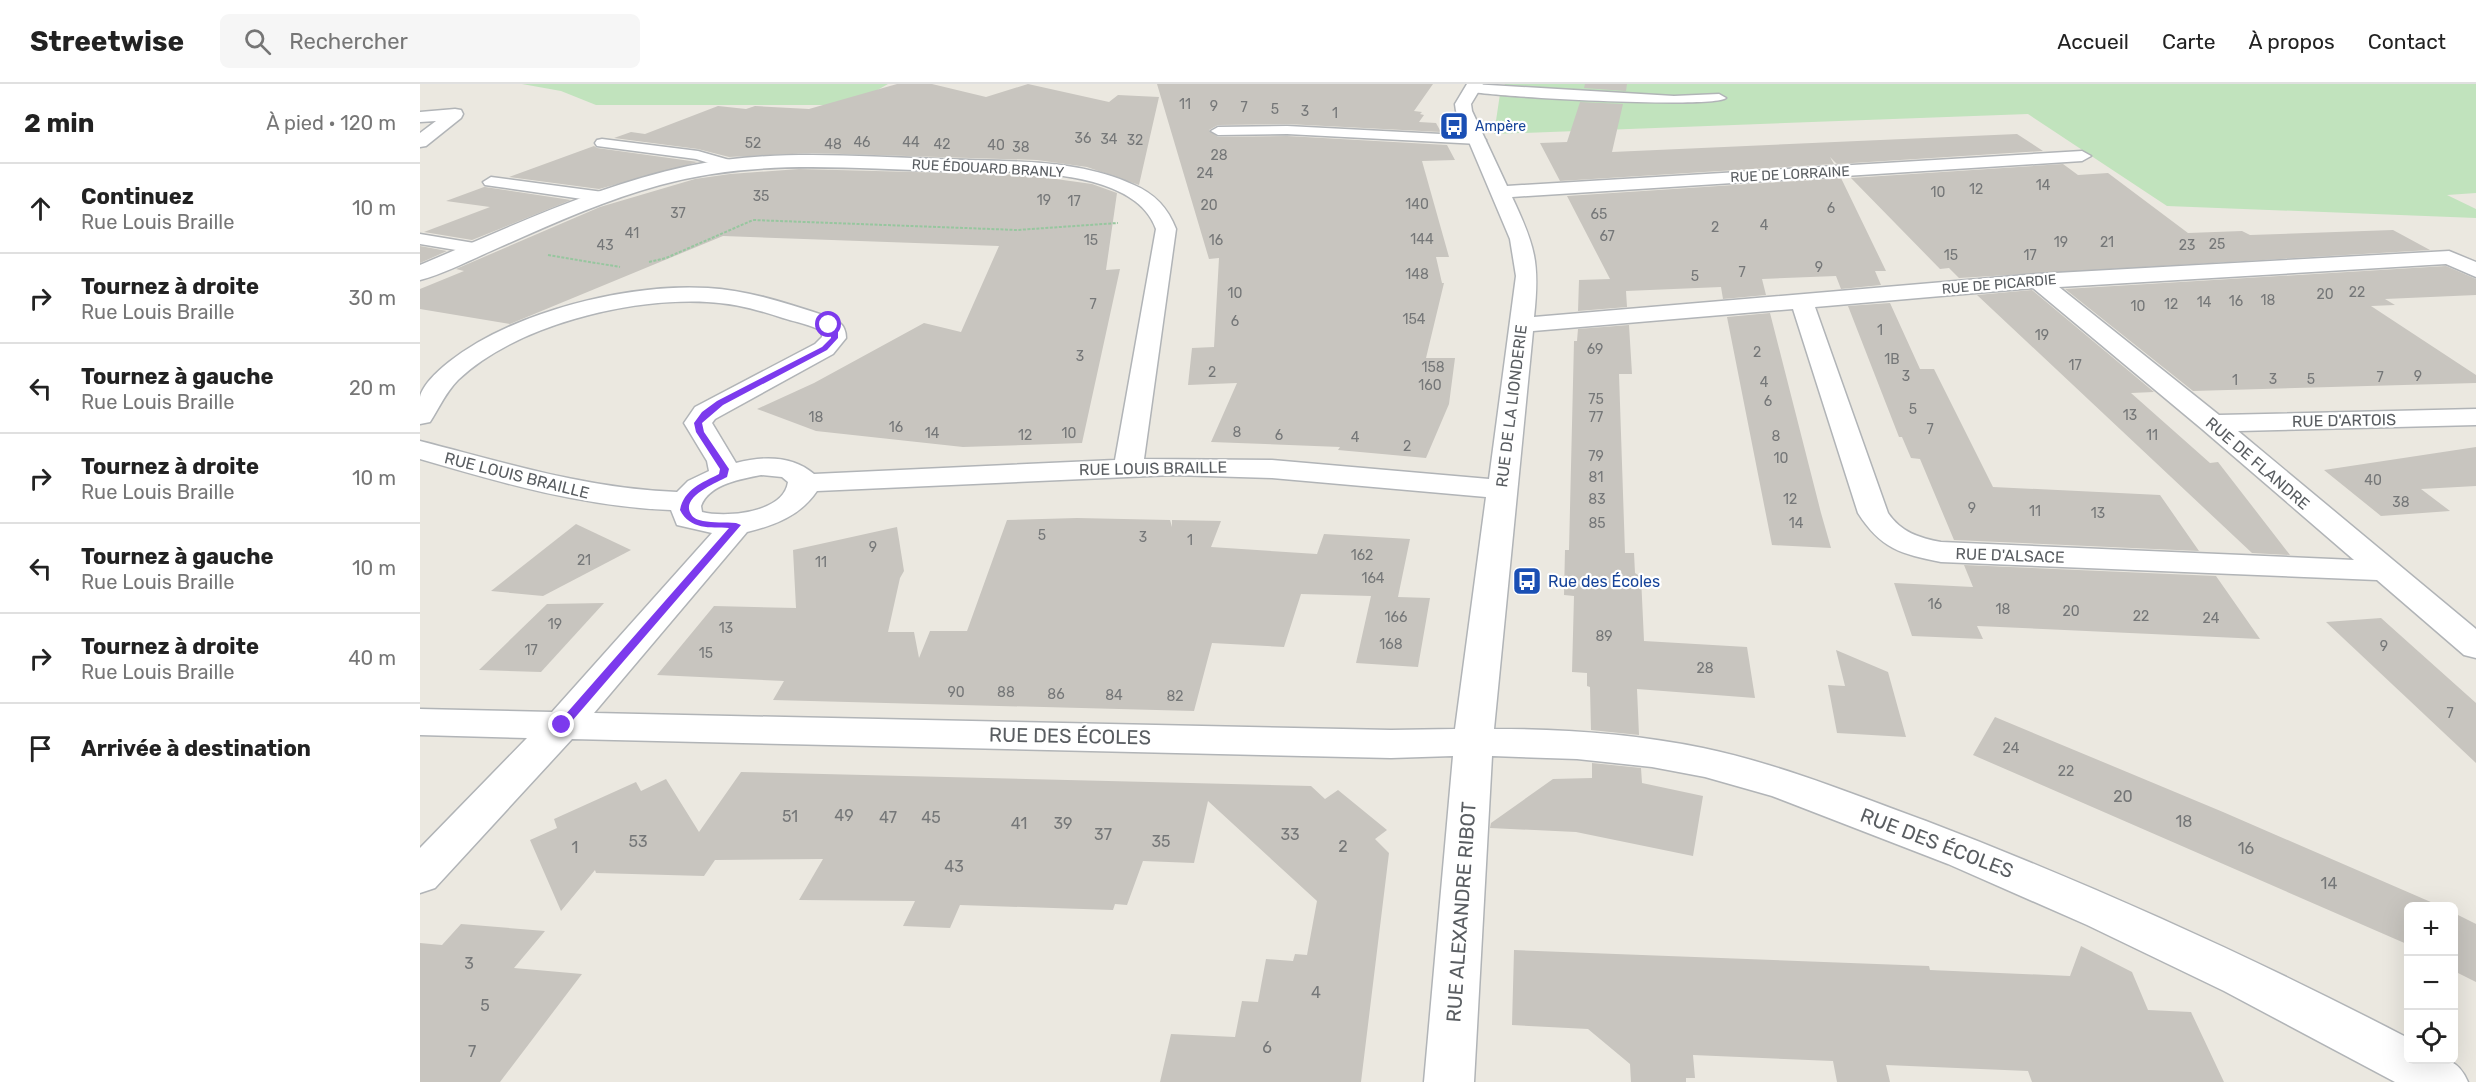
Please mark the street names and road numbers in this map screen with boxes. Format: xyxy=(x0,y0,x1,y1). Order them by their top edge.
street label: RUE ÉDOUARD BRANLY xyxy=(911,155,1065,181)
street label: RUE DE LORRAINE xyxy=(1730,163,1850,186)
street label: RUE DE PICARDIE xyxy=(1941,271,2057,298)
street label: RUE DE LA LIONDERIE xyxy=(1492,324,1531,488)
street label: RUE D'ARTOIS xyxy=(2292,410,2396,431)
street label: RUE DE FLANDRE xyxy=(2202,413,2313,514)
street label: RUE LOUIS BRAILLE xyxy=(443,448,591,503)
street label: RUE LOUIS BRAILLE xyxy=(1079,458,1227,479)
street label: RUE D'ALSACE xyxy=(1955,544,2065,567)
street label: RUE DES ÉCOLES xyxy=(989,723,1151,749)
street label: RUE ALEXANDRE RIBOT xyxy=(1441,801,1481,1023)
street label: RUE DES ÉCOLES xyxy=(1857,803,2017,883)

